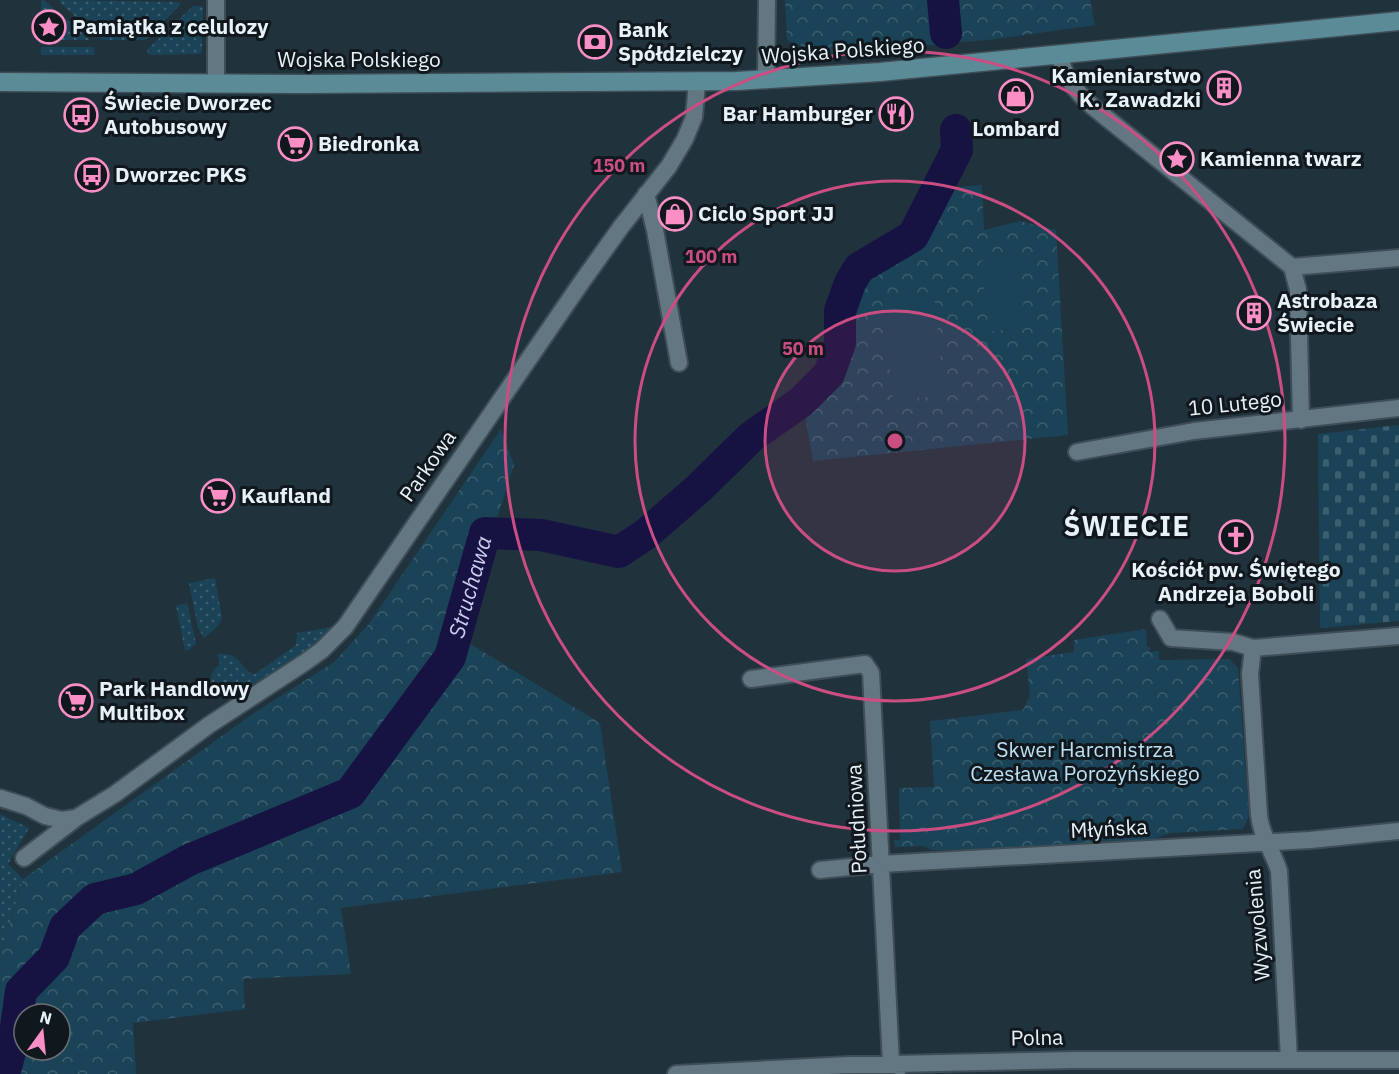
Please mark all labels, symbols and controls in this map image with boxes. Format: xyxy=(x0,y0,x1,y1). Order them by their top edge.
place icon: Pamiątka z celulozy xyxy=(31,9,67,45)
place label: Pamiątka z celulozy xyxy=(72,12,269,40)
place label: Bank Spółdzielczy xyxy=(618,15,744,67)
bank icon: Bank Spółdzielczy xyxy=(577,24,613,60)
street label: Wojska Polskiego xyxy=(760,30,925,70)
street label: Wojska Polskiego xyxy=(277,45,441,73)
place label: Kamieniarstwo K. Zawadzki xyxy=(1051,61,1201,113)
building icon: Kamieniarstwo K. Zawadzki xyxy=(1206,70,1242,106)
shop icon: Lombard xyxy=(998,78,1034,114)
place label: Świecie Dworzec Autobusowy xyxy=(104,88,272,140)
restaurant icon: Bar Hamburger xyxy=(878,96,914,132)
bus stop icon: Świecie Dworzec Autobusowy xyxy=(63,97,99,133)
place label: Bar Hamburger xyxy=(722,99,874,127)
place label: Lombard xyxy=(972,114,1060,142)
supermarket icon: Biedronka xyxy=(277,126,313,162)
place label: Biedronka xyxy=(318,129,419,157)
place icon: Kamienna twarz xyxy=(1159,141,1195,177)
place label: Kamienna twarz xyxy=(1200,144,1362,172)
text: 150 m xyxy=(593,154,645,177)
bus stop icon: Dworzec PKS xyxy=(74,157,110,193)
place label: Dworzec PKS xyxy=(115,160,247,188)
shop icon: Ciclo Sport JJ xyxy=(657,196,693,232)
place label: Ciclo Sport JJ xyxy=(698,199,834,227)
text: 100 m xyxy=(685,245,737,268)
place label: Astrobaza Świecie xyxy=(1277,286,1378,338)
building icon: Astrobaza Świecie xyxy=(1236,295,1272,331)
text: 50 m xyxy=(782,337,824,360)
street label: 10 Lutego xyxy=(1187,384,1283,422)
street label: Parkowa xyxy=(392,424,462,507)
centre of rings xyxy=(885,431,905,451)
supermarket icon: Kaufland xyxy=(200,478,236,514)
place label: Kaufland xyxy=(241,481,331,509)
district label: ŚWIECIE xyxy=(1064,508,1190,543)
church icon: Kościół pw. Świętego Andrzeja Boboli xyxy=(1218,519,1254,555)
water label: Struchawa xyxy=(441,532,498,641)
place label: Kościół pw. Świętego Andrzeja Boboli xyxy=(1131,555,1341,607)
place label: Park Handlowy Multibox xyxy=(99,674,250,726)
supermarket icon: Park Handlowy Multibox xyxy=(58,683,94,719)
park label: Skwer Harcmistrza Czesława Porożyńskiego xyxy=(970,735,1200,787)
street label: Południowa xyxy=(839,763,873,875)
street label: Młyńska xyxy=(1070,812,1148,844)
street label: Wyzwolenia xyxy=(1238,868,1276,982)
north arrow xyxy=(12,1002,72,1062)
text: N xyxy=(38,1006,54,1029)
street label: Polna xyxy=(1010,1023,1064,1051)

